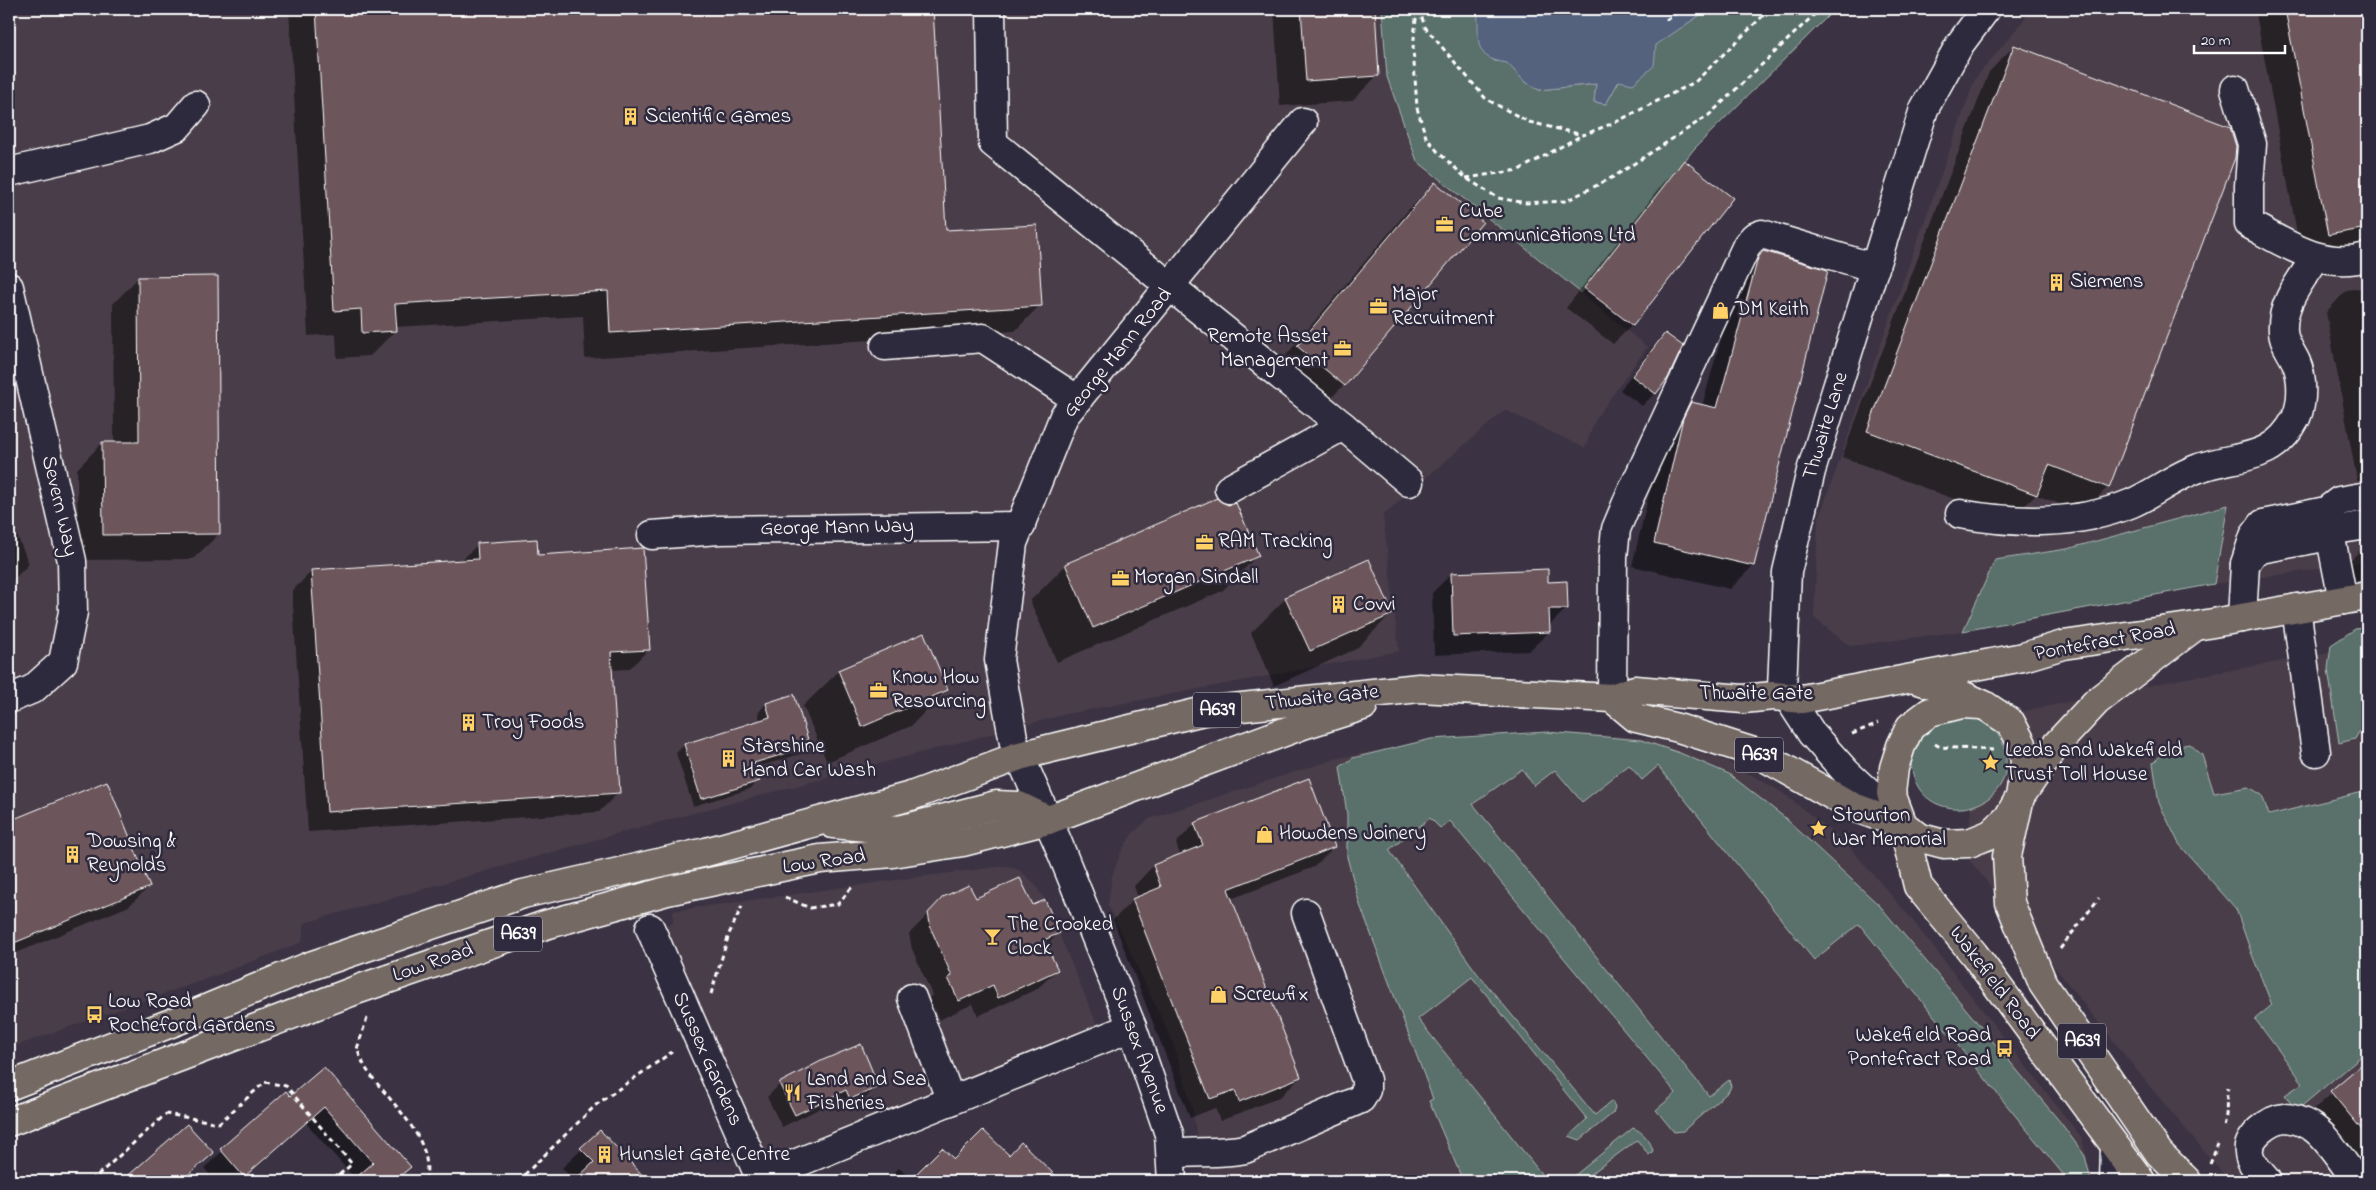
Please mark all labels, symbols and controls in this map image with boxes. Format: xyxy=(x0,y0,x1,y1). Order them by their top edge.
scale bar xyxy=(2194,22,2285,54)
text: 20 m xyxy=(2201,30,2231,52)
place label: Scientific Games xyxy=(645,102,791,132)
building icon: Scientific Games xyxy=(621,107,641,127)
place label: Cube Communications Ltd xyxy=(1459,197,1636,251)
office icon: Cube Communications Ltd xyxy=(1435,214,1455,234)
place label: Siemens xyxy=(2070,267,2143,297)
building icon: Siemens xyxy=(2046,272,2066,292)
place label: Major Recruitment xyxy=(1392,280,1495,334)
street label: George Mann Road xyxy=(1056,281,1182,426)
place label: DM Keith xyxy=(1734,295,1809,325)
office icon: Major Recruitment xyxy=(1368,297,1388,317)
shop icon: DM Keith xyxy=(1711,300,1731,320)
place label: Remote Asset Management xyxy=(1207,322,1328,378)
office icon: Remote Asset Management xyxy=(1332,339,1352,359)
street label: Thwaite Lane xyxy=(1795,368,1857,484)
street label: Severn Way xyxy=(31,453,85,560)
street label: George Mann Way xyxy=(760,512,914,546)
place label: RAM Tracking xyxy=(1218,527,1333,559)
office icon: RAM Tracking xyxy=(1194,532,1214,552)
place label: Morgan Sindall xyxy=(1134,563,1258,595)
office icon: Morgan Sindall xyxy=(1110,568,1130,588)
place label: Covvi xyxy=(1353,590,1395,620)
building icon: Covvi xyxy=(1329,595,1349,615)
street label: Pontefract Road xyxy=(2032,615,2178,669)
place label: Know How Resourcing xyxy=(892,663,986,719)
street label: Thwaite Gate xyxy=(1264,677,1381,719)
street label: Thwaite Gate xyxy=(1699,679,1813,709)
office icon: Know How Resourcing xyxy=(868,680,888,700)
road number: A639 xyxy=(1193,692,1241,728)
place label: Troy Foods xyxy=(482,708,584,740)
building icon: Troy Foods xyxy=(458,713,478,733)
place label: Starshine Hand Car Wash xyxy=(742,732,876,786)
place label: Leeds and Wakefield Trust Toll House xyxy=(2005,736,2183,790)
road number: A639 xyxy=(1735,738,1783,772)
building icon: Starshine Hand Car Wash xyxy=(718,749,738,769)
place icon: Leeds and Wakefield Trust Toll House xyxy=(1981,753,2001,773)
place label: Stourton War Memorial xyxy=(1832,801,1946,855)
place icon: Stourton War Memorial xyxy=(1808,818,1828,838)
place label: Howdens Joinery xyxy=(1279,819,1426,851)
shop icon: Howdens Joinery xyxy=(1255,824,1275,844)
place label: Dowsing & Reynolds xyxy=(86,827,177,883)
street label: Low Road xyxy=(781,841,868,883)
building icon: Dowsing & Reynolds xyxy=(63,844,83,864)
place label: The Crooked Clock xyxy=(1007,910,1114,964)
road number: A639 xyxy=(494,916,542,952)
street label: Wakefield Road xyxy=(1941,920,2047,1046)
bar icon: The Crooked Clock xyxy=(983,927,1003,947)
street label: Low Road xyxy=(389,935,477,991)
place label: Screwfix xyxy=(1233,980,1308,1010)
street label: Sussex Avenue xyxy=(1102,982,1176,1118)
shop icon: Screwfix xyxy=(1209,985,1229,1005)
place label: Low Road Rocheford Gardens xyxy=(108,987,275,1041)
street label: Sussex Gardens xyxy=(664,987,750,1131)
bus stop icon: Low Road Rocheford Gardens xyxy=(84,1004,104,1024)
place label: Wakefield Road Pontefract Road xyxy=(1848,1021,1991,1075)
road number: A639 xyxy=(2058,1024,2106,1058)
bus stop icon: Wakefield Road Pontefract Road xyxy=(1995,1038,2015,1058)
place label: Land and Sea Fisheries xyxy=(806,1065,927,1119)
restaurant icon: Land and Sea Fisheries xyxy=(783,1082,803,1102)
place label: Hunslet Gate Centre xyxy=(619,1140,791,1170)
building icon: Hunslet Gate Centre xyxy=(595,1145,615,1165)

